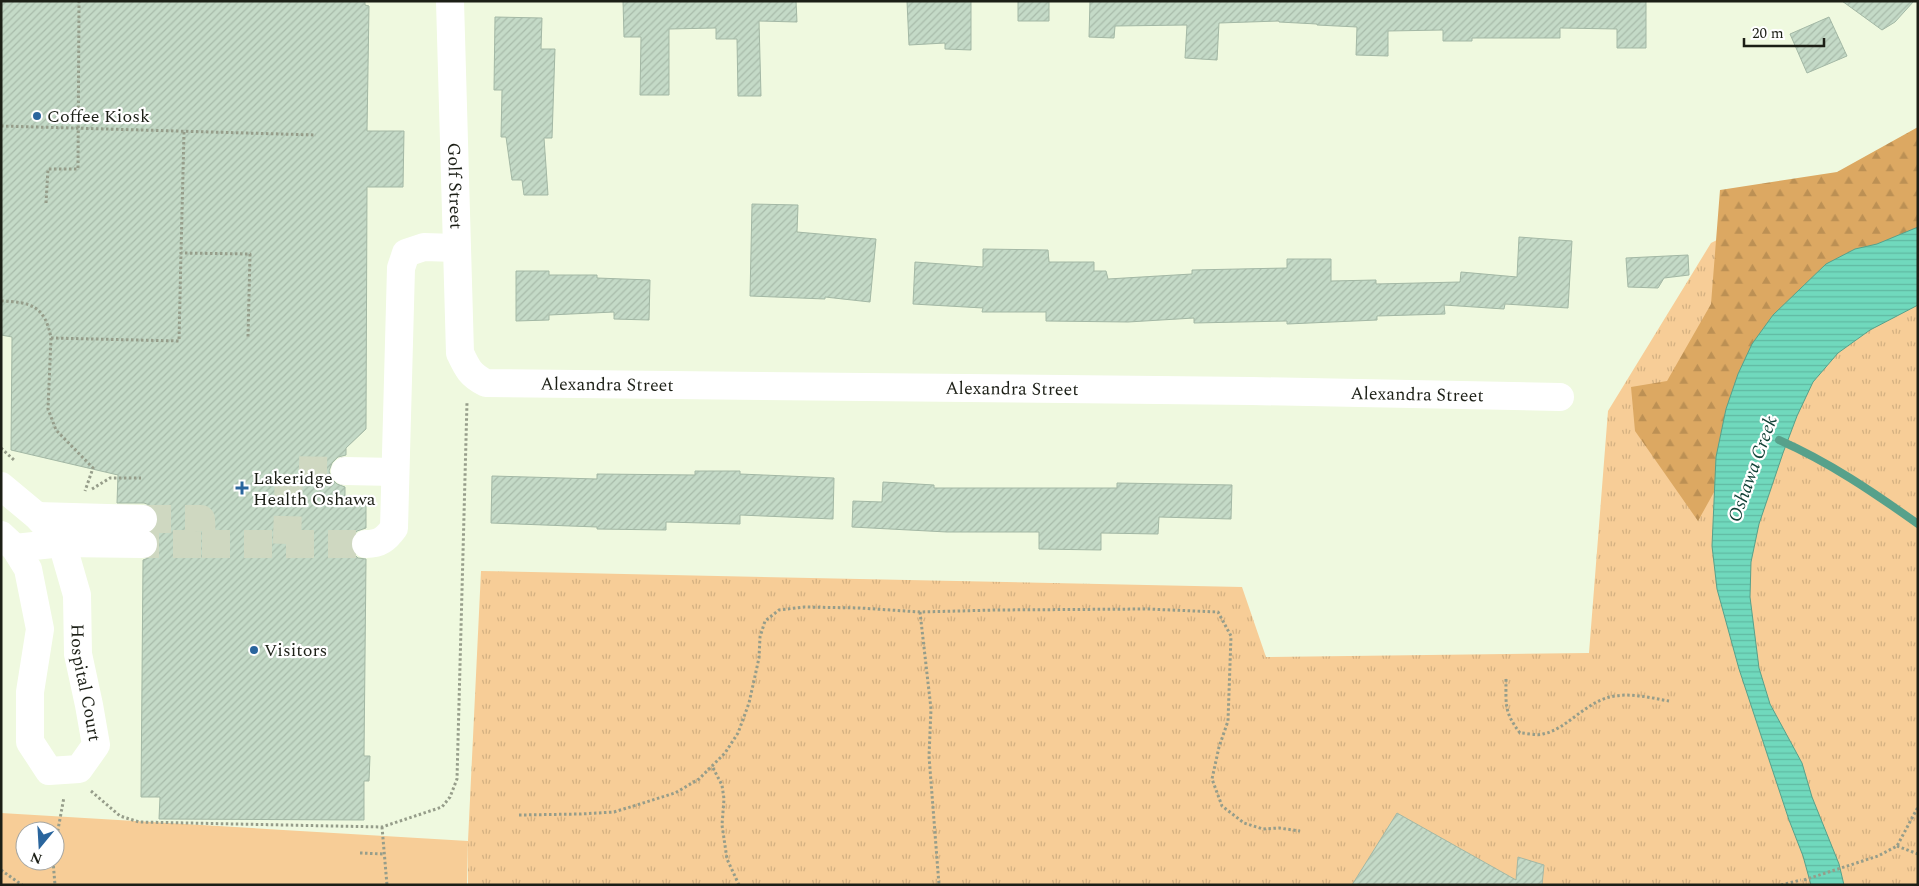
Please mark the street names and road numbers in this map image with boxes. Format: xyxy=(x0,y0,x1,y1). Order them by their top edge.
street label: Golf Street xyxy=(441,142,470,230)
street label: Alexandra Street xyxy=(540,370,674,398)
street label: Alexandra Street xyxy=(945,374,1079,403)
street label: Alexandra Street xyxy=(1350,379,1484,409)
street label: Hospital Court xyxy=(64,623,109,743)

